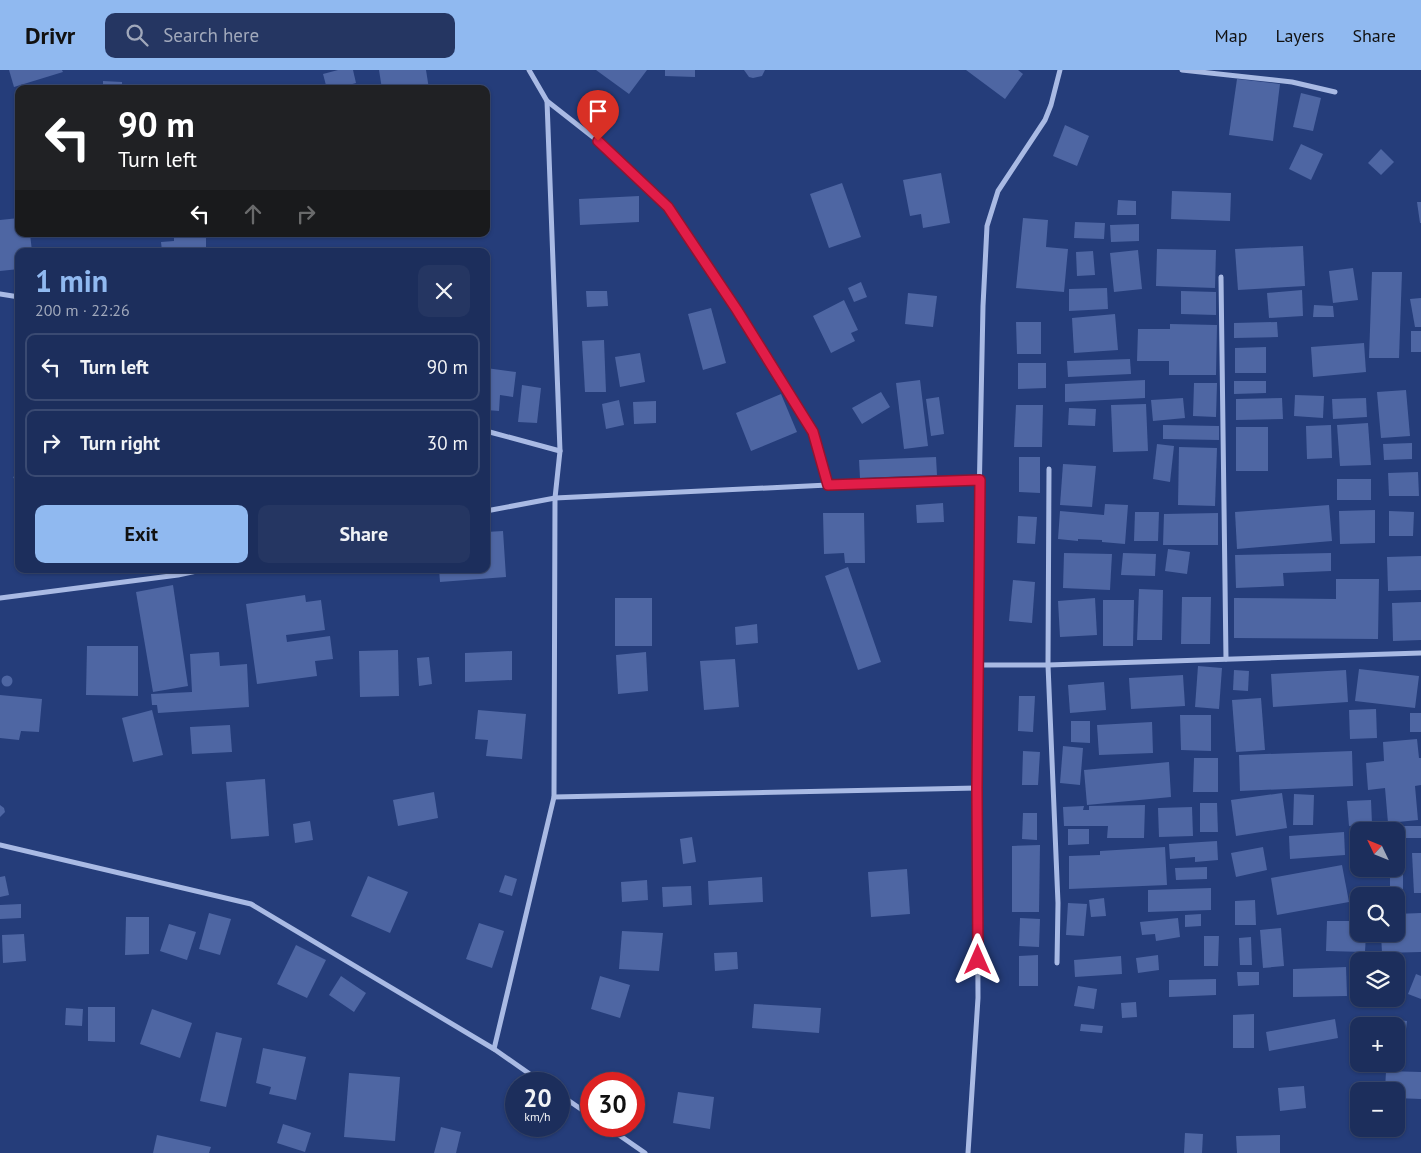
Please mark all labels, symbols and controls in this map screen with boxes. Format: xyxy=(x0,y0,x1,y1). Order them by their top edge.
search box xyxy=(105,13,455,58)
text: Drivr xyxy=(25,20,75,51)
icon: search xyxy=(123,21,151,49)
text: Search here xyxy=(163,23,259,47)
text: Map xyxy=(1215,24,1247,47)
text: Layers xyxy=(1275,24,1324,47)
text: Share xyxy=(1352,24,1396,47)
pin xyxy=(577,90,619,141)
icon: arrive xyxy=(584,97,612,125)
text: 90 m xyxy=(118,101,195,147)
icon: left xyxy=(35,105,100,170)
text: Turn left xyxy=(118,145,197,173)
icon: left xyxy=(186,200,214,228)
icon: ahead xyxy=(239,200,267,228)
icon: right xyxy=(292,200,320,228)
text: 1 min xyxy=(35,261,108,300)
button: close xyxy=(418,265,470,317)
text: 200 m · 22:26 xyxy=(35,300,130,320)
icon: left xyxy=(37,353,65,381)
text: Turn left xyxy=(80,355,149,379)
text: 90 m xyxy=(427,355,468,379)
icon: right xyxy=(37,429,65,457)
text: Turn right xyxy=(80,431,160,455)
text: 30 m xyxy=(427,431,468,455)
button: Exit xyxy=(35,505,248,563)
button: Share xyxy=(258,505,470,563)
north arrow xyxy=(1350,822,1405,878)
map controls xyxy=(1350,822,1405,1137)
button: search xyxy=(1350,887,1405,942)
position arrow xyxy=(951,933,1003,985)
button: layers xyxy=(1350,952,1405,1007)
button: + xyxy=(1350,1017,1405,1072)
speed limit sign: 30 xyxy=(580,1072,645,1137)
text: 20 xyxy=(523,1082,552,1114)
button: − xyxy=(1350,1082,1405,1137)
text: km/h xyxy=(524,1109,551,1124)

